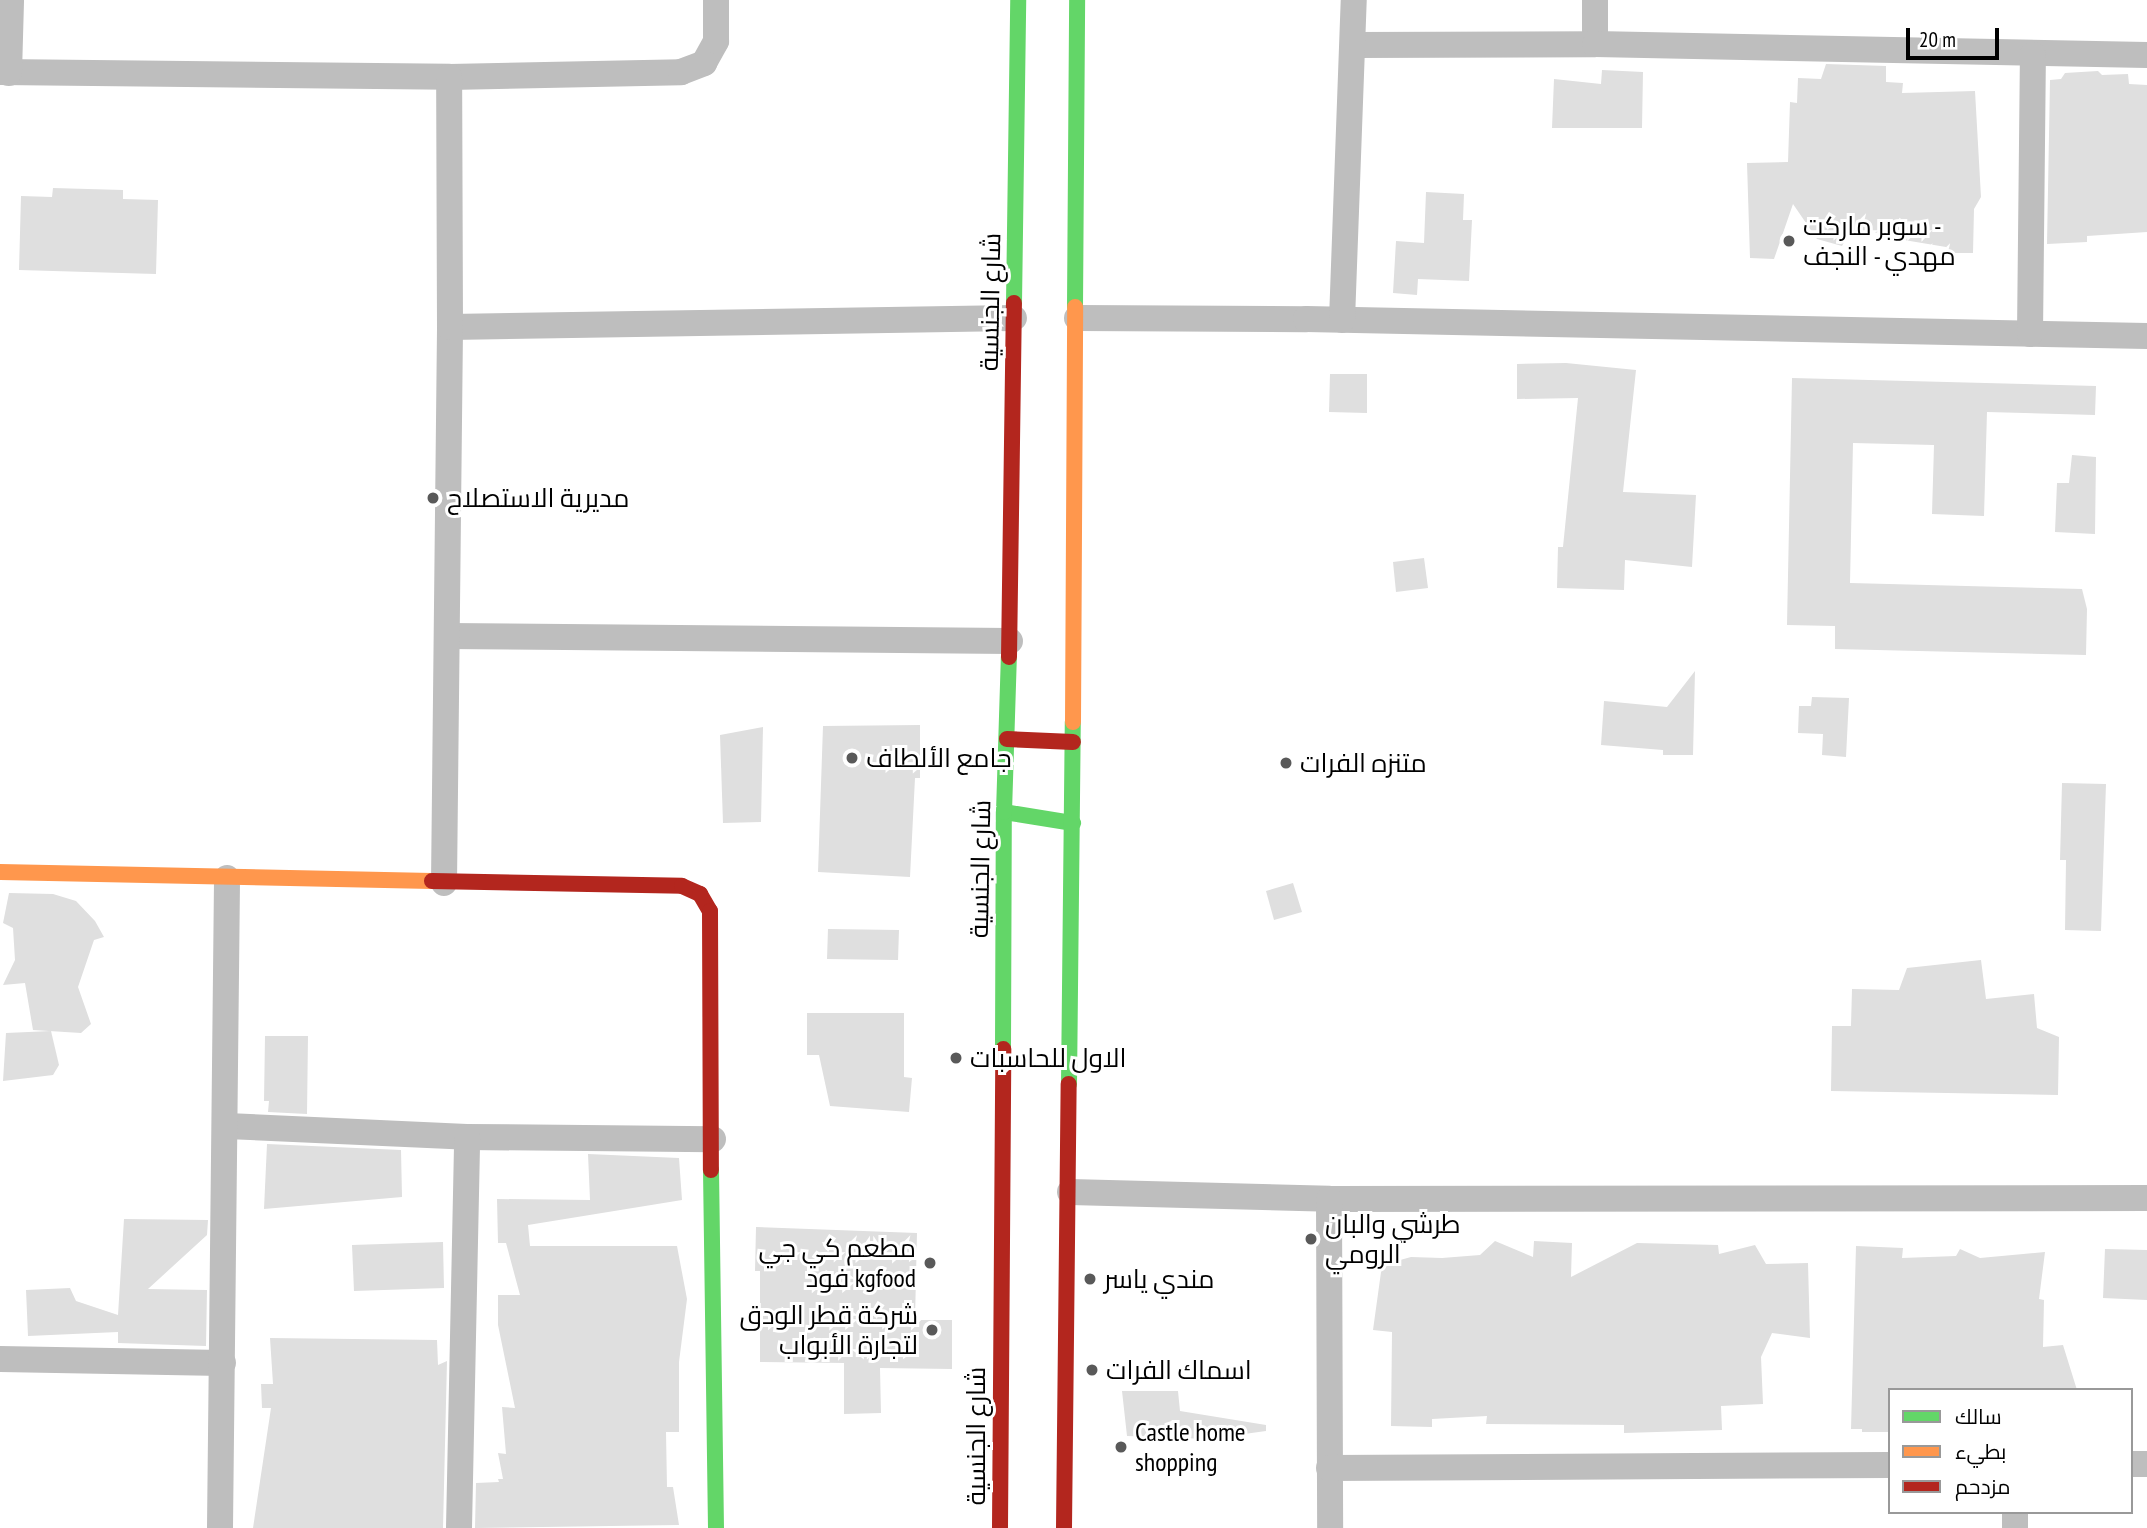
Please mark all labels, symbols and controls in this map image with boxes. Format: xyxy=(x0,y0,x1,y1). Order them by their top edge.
scale bar xyxy=(1909,14,2002,58)
text: 20 m xyxy=(1919,26,1956,53)
place label: سوبر ماركت - مهدي - النجف xyxy=(1803,210,1958,272)
street label: شارع الجنسية xyxy=(973,233,1007,371)
marker: سوبر ماركت - مهدي - النجف xyxy=(1781,233,1797,249)
place label: مديرية الاستصلاح xyxy=(447,482,629,514)
marker: مديرية الاستصلاح xyxy=(425,490,441,506)
place label: جامع الألطاف xyxy=(866,742,1012,774)
place label: متنزه الفرات xyxy=(1300,747,1427,779)
marker: جامع الألطاف xyxy=(844,750,860,766)
marker: متنزه الفرات xyxy=(1278,755,1294,771)
street label: شارع الجنسية xyxy=(963,800,997,938)
place label: الاول للحاسبات xyxy=(970,1042,1127,1074)
marker: الاول للحاسبات xyxy=(948,1050,964,1066)
place label: طرشي والبان الرومي xyxy=(1325,1208,1461,1270)
marker: طرشي والبان الرومي xyxy=(1303,1231,1319,1247)
place label: مطعم کي جي فود kgfood xyxy=(758,1232,916,1294)
marker: مطعم کي جي فود kgfood xyxy=(922,1255,938,1271)
place label: مندي ياسر xyxy=(1104,1263,1215,1295)
marker: مندي ياسر xyxy=(1082,1271,1098,1287)
place label: شركة قطر الودق لتجارة الأبواب xyxy=(740,1299,918,1360)
marker: شركة قطر الودق لتجارة الأبواب xyxy=(924,1322,940,1338)
place label: اسماك الفرات xyxy=(1106,1354,1252,1386)
marker: اسماك الفرات xyxy=(1084,1362,1100,1378)
street label: شارع الجنسية xyxy=(960,1367,992,1505)
legend xyxy=(1888,1388,2133,1514)
text: سالك xyxy=(1955,1403,2002,1430)
place label: Castle home shopping xyxy=(1135,1416,1246,1478)
text: بطيء xyxy=(1955,1438,2006,1465)
marker: Castle home shopping xyxy=(1113,1439,1129,1455)
text: مزدحم xyxy=(1955,1473,2010,1500)

